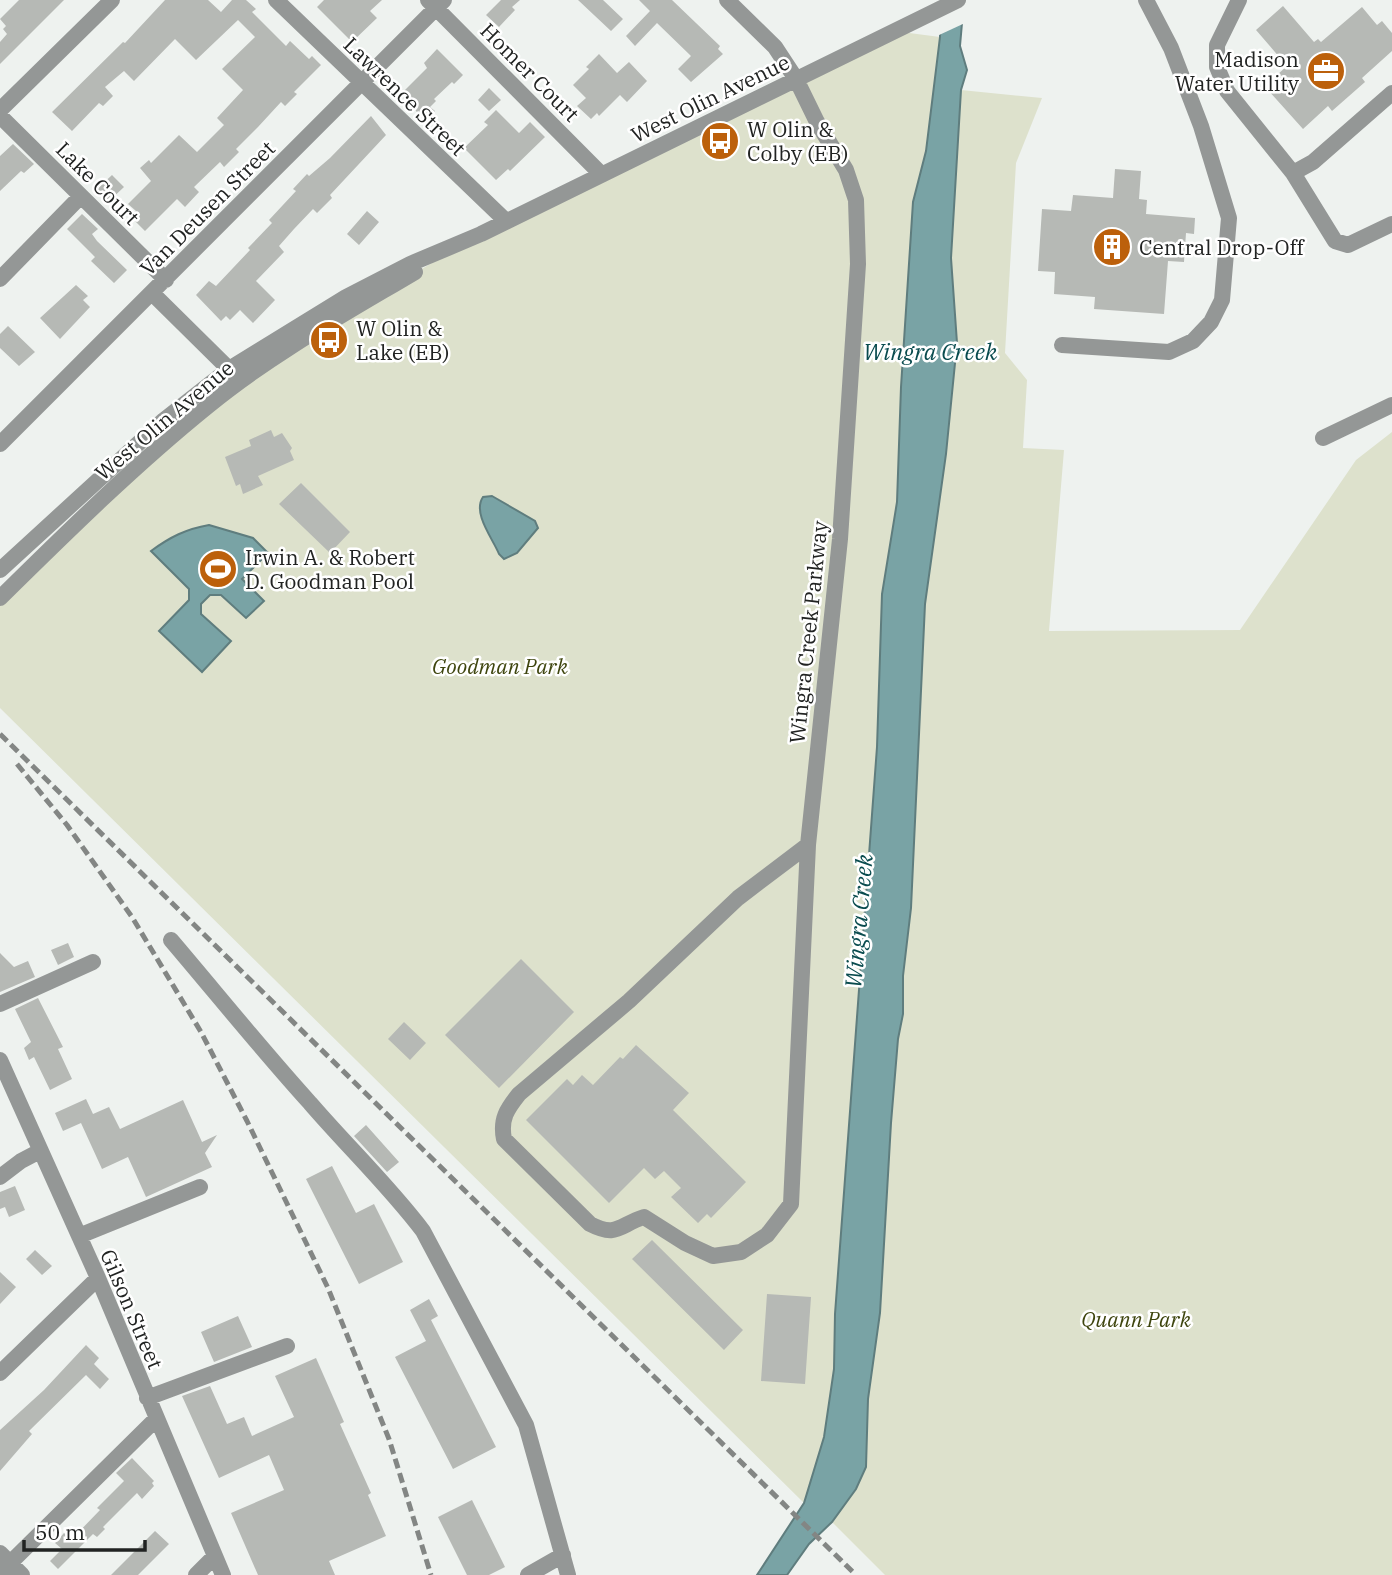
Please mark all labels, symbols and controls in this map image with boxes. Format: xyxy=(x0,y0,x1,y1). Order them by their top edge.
street label: Homer Court xyxy=(474,16,586,128)
street label: Lawrence Street xyxy=(338,30,472,162)
place label: Madison Water Utility xyxy=(1175,45,1300,97)
street label: West Olin Avenue xyxy=(626,47,794,149)
office icon: Madison Water Utility xyxy=(1305,50,1347,92)
place label: W Olin & Colby (EB) xyxy=(747,115,849,167)
bus stop icon: W Olin & Colby (EB) xyxy=(699,120,741,162)
street label: Van Deusen Street xyxy=(133,134,281,282)
street label: Lake Court xyxy=(50,135,146,231)
building icon: Central Drop-Off xyxy=(1091,226,1133,268)
place label: Central Drop-Off xyxy=(1139,233,1306,261)
place label: W Olin & Lake (EB) xyxy=(356,314,449,366)
bus stop icon: W Olin & Lake (EB) xyxy=(308,319,350,361)
water label: Wingra Creek xyxy=(863,336,998,366)
street label: West Olin Avenue xyxy=(89,354,239,486)
street label: Wingra Creek Parkway xyxy=(782,518,834,745)
place label: Irwin A. & Robert D. Goodman Pool xyxy=(245,543,415,595)
sports icon: Irwin A. & Robert D. Goodman Pool xyxy=(197,548,239,590)
park label: Goodman Park xyxy=(432,652,569,680)
water label: Wingra Creek xyxy=(837,852,879,989)
street label: Gilson Street xyxy=(94,1245,170,1373)
park label: Quann Park xyxy=(1081,1305,1192,1333)
scale bar xyxy=(24,1508,145,1552)
text: 50 m xyxy=(35,1518,85,1546)

